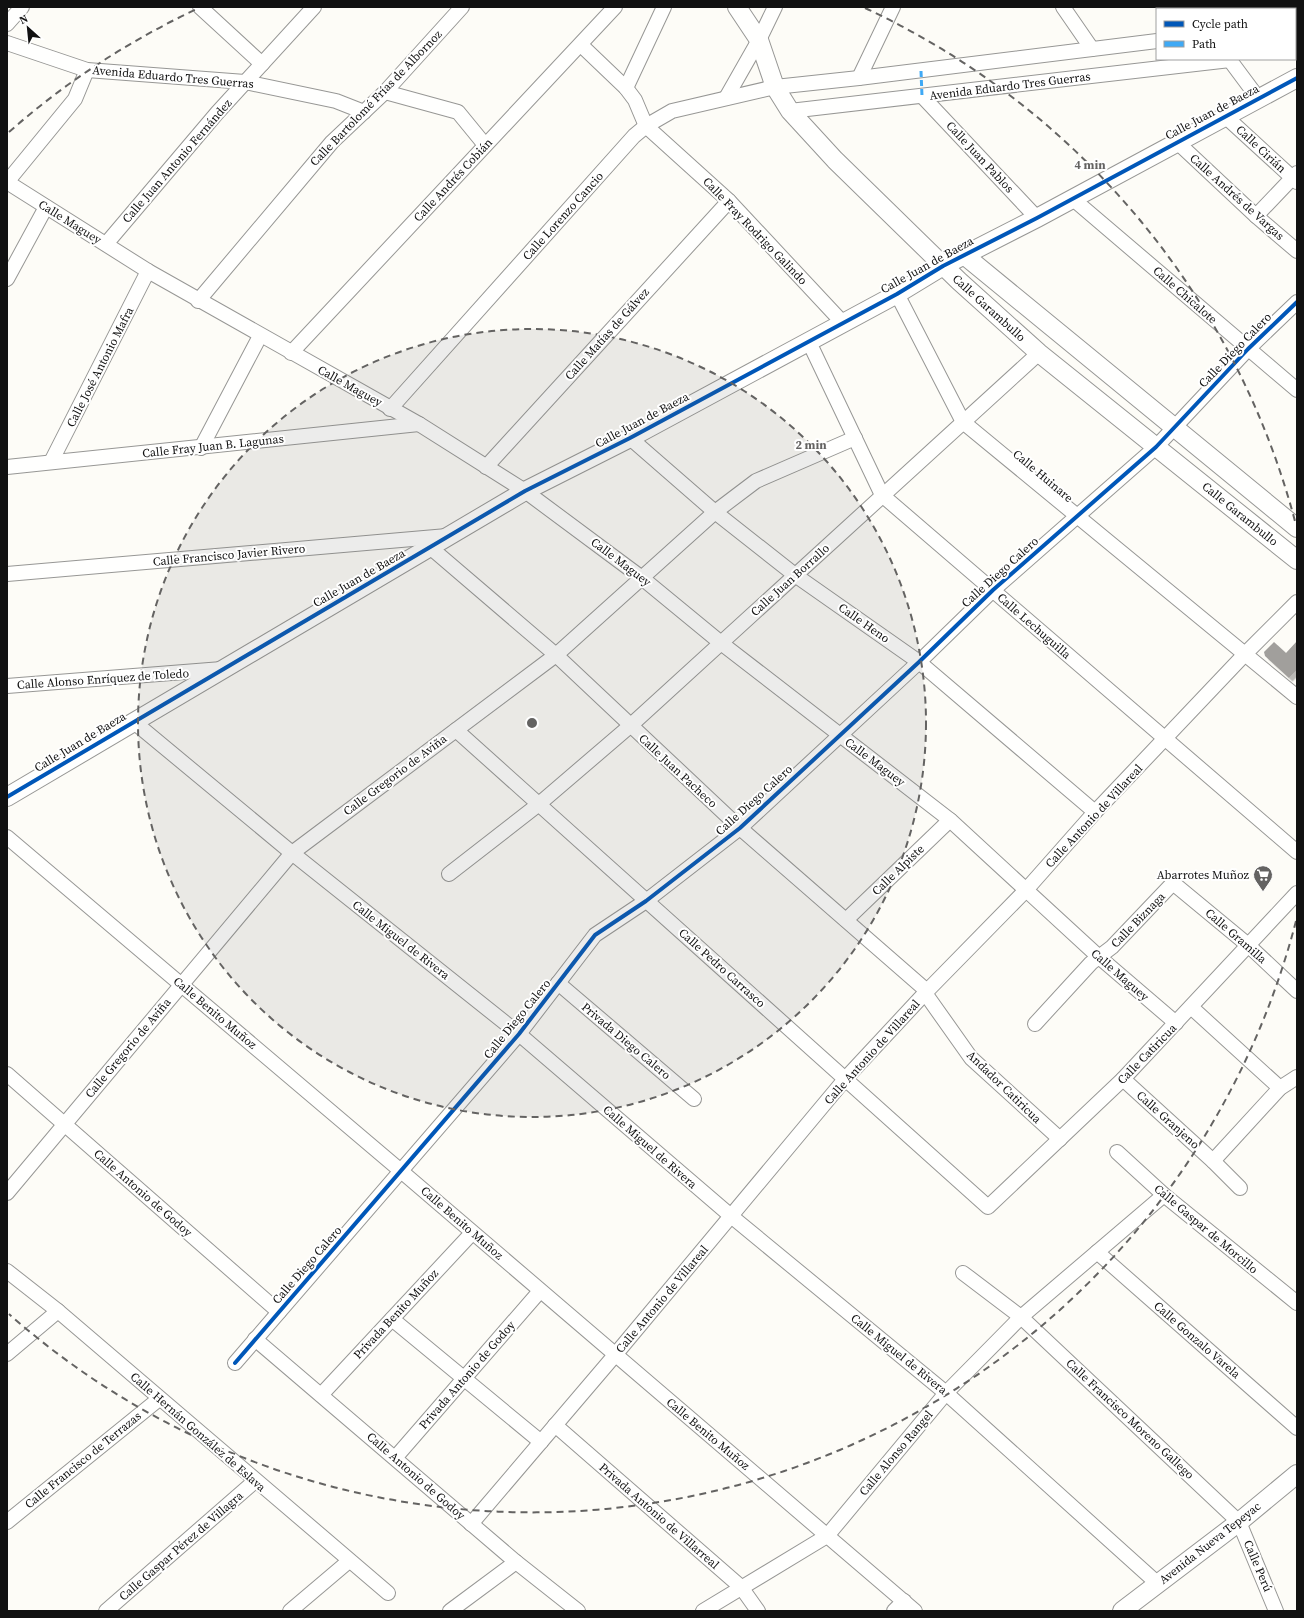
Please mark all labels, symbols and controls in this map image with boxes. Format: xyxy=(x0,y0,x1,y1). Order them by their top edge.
north arrow xyxy=(8,8,48,48)
legend xyxy=(1156,8,1296,60)
text: N xyxy=(17,11,31,28)
text: Cycle path xyxy=(1192,16,1248,32)
street label: Calle Bartolomé Frías de Albornoz xyxy=(306,26,446,170)
text: Path xyxy=(1192,36,1216,52)
street label: Avenida Eduardo Tres Guerras xyxy=(92,62,254,92)
street label: Avenida Eduardo Tres Guerras xyxy=(929,68,1091,104)
street label: Calle Juan de Baeza xyxy=(1162,80,1262,143)
street label: Calle Juan Antonio Fernández xyxy=(119,95,236,226)
street label: Calle Juan Pablos xyxy=(943,118,1017,196)
street label: Calle Cirián xyxy=(1233,122,1289,176)
street label: Calle Andrés Cobián xyxy=(410,135,496,225)
street label: Calle Andrés de Vargas xyxy=(1186,150,1288,244)
text: 4 min xyxy=(1074,157,1106,173)
street label: Calle Lorenzo Cancio xyxy=(519,168,607,264)
street label: Calle Fray Rodrigo Galindo xyxy=(699,174,811,289)
street label: Calle Maguey xyxy=(35,196,105,248)
street label: Calle Juan de Baeza xyxy=(878,232,977,297)
street label: Calle Chicalote xyxy=(1150,263,1220,327)
street label: Calle Garambullo xyxy=(949,271,1029,345)
street label: Calle Matías de Gálvez xyxy=(561,284,653,384)
street label: Calle José Antonio Mafra xyxy=(63,304,138,430)
street label: Calle Diego Calero xyxy=(1195,309,1275,391)
street label: Calle Maguey xyxy=(315,362,386,411)
street label: Calle Juan de Baeza xyxy=(592,388,692,451)
street label: Calle Fray Juan B. Lagunas xyxy=(142,431,284,461)
text: 2 min xyxy=(795,437,827,453)
street label: Calle Huinare xyxy=(1010,446,1076,506)
street label: Calle Garambullo xyxy=(1199,478,1282,550)
street label: Calle Diego Calero xyxy=(958,533,1042,611)
street label: Calle Maguey xyxy=(588,534,655,590)
street label: Calle Francisco Javier Rivero xyxy=(152,540,306,570)
street label: Calle Juan Borrallo xyxy=(747,540,833,620)
street label: Calle Juan de Baeza xyxy=(310,545,409,611)
street label: Calle Lechuguilla xyxy=(994,590,1075,663)
street label: Calle Heno xyxy=(835,600,893,647)
street label: Calle Alonso Enríquez de Toledo xyxy=(16,665,190,693)
street label: Calle Juan de Baeza xyxy=(31,708,129,776)
centre of rings xyxy=(525,716,539,730)
street label: Calle Gregorio de Aviña xyxy=(340,730,451,819)
street label: Calle Juan Pacheco xyxy=(635,730,721,812)
street label: Calle Maguey xyxy=(842,734,909,790)
street label: Calle Antonio de Villareal xyxy=(1042,760,1147,871)
street label: Calle Diego Calero xyxy=(712,761,796,839)
street label: Calle Alpiste xyxy=(868,841,928,899)
supermarket icon: Abarrotes Muñoz xyxy=(1252,864,1274,892)
place label: Abarrotes Muñoz xyxy=(1157,867,1250,883)
street label: Calle Biznaga xyxy=(1107,888,1169,951)
street label: Calle Miguel de Rivera xyxy=(349,897,454,984)
street label: Calle Gramilla xyxy=(1202,905,1271,968)
street label: Calle Pedro Carrasco xyxy=(675,925,769,1011)
street label: Calle Maguey xyxy=(1088,945,1153,1005)
street label: Calle Benito Muñoz xyxy=(170,973,261,1053)
street label: Calle Diego Calero xyxy=(480,975,554,1062)
street label: Calle Gregorio de Aviña xyxy=(81,994,175,1101)
street label: Calle Antonio de Villareal xyxy=(821,996,924,1108)
street label: Privada Diego Calero xyxy=(578,999,674,1083)
street label: Calle Catiricua xyxy=(1114,1020,1181,1088)
street label: Andador Catiricua xyxy=(963,1047,1045,1127)
street label: Calle Granjeno xyxy=(1133,1087,1203,1153)
street label: Calle Miguel de Rivera xyxy=(600,1102,701,1193)
street label: Calle Antonio de Godoy xyxy=(90,1146,196,1241)
street label: Calle Gaspar de Morcillo xyxy=(1151,1181,1262,1278)
street label: Calle Benito Muñoz xyxy=(417,1183,507,1264)
street label: Calle Diego Calero xyxy=(269,1222,346,1307)
street label: Calle Antonio de Villareal xyxy=(612,1241,712,1356)
street label: Privada Benito Muñoz xyxy=(350,1265,442,1362)
street label: Calle Gonzalo Varela xyxy=(1150,1298,1244,1383)
street label: Calle Miguel de Rivera xyxy=(848,1310,951,1398)
street label: Privada Antonio de Godoy xyxy=(415,1317,519,1433)
street label: Calle Francisco Moreno Gallego xyxy=(1062,1355,1198,1483)
street label: Calle Hernán González de Eslava xyxy=(127,1369,270,1496)
street label: Calle Benito Muñoz xyxy=(663,1394,754,1474)
street label: Calle Alonso Rangel xyxy=(856,1407,937,1499)
street label: Calle Francisco de Terrazas xyxy=(21,1408,145,1512)
street label: Calle Antonio de Godoy xyxy=(363,1429,469,1524)
street label: Privada Antonio de Villarreal xyxy=(596,1459,723,1573)
street label: Calle Gaspar Pérez de Villagra xyxy=(116,1487,247,1604)
street label: Avenida Nueva Tepeyac xyxy=(1156,1498,1264,1588)
street label: Calle Perú xyxy=(1240,1538,1276,1594)

